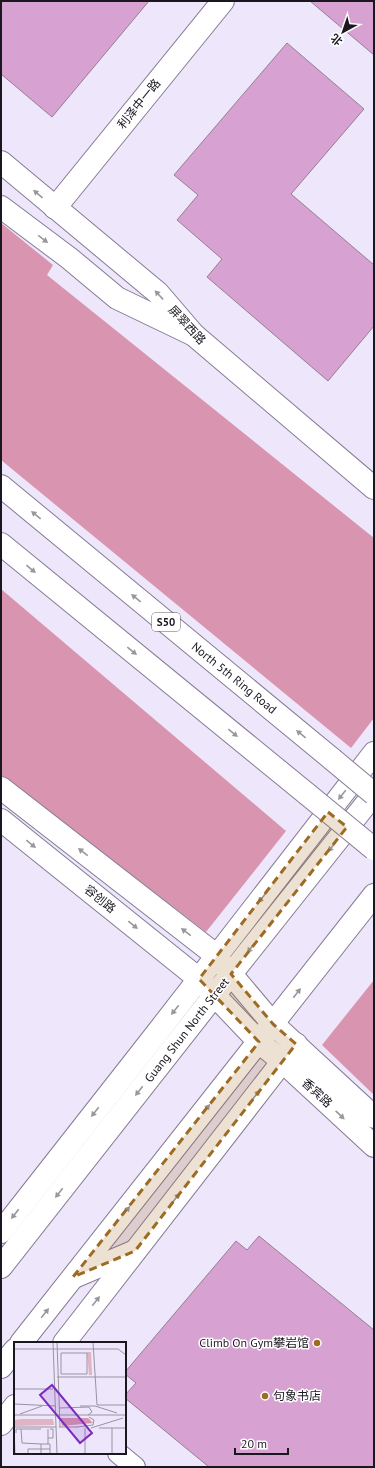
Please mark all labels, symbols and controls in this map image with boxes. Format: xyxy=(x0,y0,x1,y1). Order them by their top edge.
north arrow xyxy=(323,12,363,52)
text: 北 xyxy=(328,31,345,49)
street label: 利泽中一路 xyxy=(114,76,163,132)
one-way arrow xyxy=(33,189,44,198)
one-way arrow xyxy=(38,235,49,243)
one-way arrow xyxy=(154,290,164,300)
street label: 屏翠西路 xyxy=(166,302,209,347)
one-way arrow xyxy=(31,511,41,520)
one-way arrow xyxy=(26,564,37,573)
one-way arrow xyxy=(131,593,142,602)
road number: S50 xyxy=(152,613,180,631)
street label: North 5th Ring Road xyxy=(189,639,280,717)
one-way arrow xyxy=(126,647,137,655)
one-way arrow xyxy=(227,729,238,738)
one-way arrow xyxy=(296,729,307,738)
one-way arrow xyxy=(337,789,346,800)
one-way arrow xyxy=(26,840,37,848)
one-way arrow xyxy=(328,841,337,852)
one-way arrow xyxy=(78,848,89,856)
street label: 容创路 xyxy=(82,881,119,916)
one-way arrow xyxy=(258,892,266,903)
one-way arrow xyxy=(127,921,138,930)
one-way arrow xyxy=(180,928,191,936)
one-way arrow xyxy=(247,943,255,954)
street label: Guang Shun North Street xyxy=(141,974,232,1085)
one-way arrow xyxy=(293,988,301,999)
one-way arrow xyxy=(171,1004,180,1015)
street label: 香宾路 xyxy=(299,1075,336,1110)
one-way arrow xyxy=(135,1086,143,1096)
one-way arrow xyxy=(251,1090,260,1101)
one-way arrow xyxy=(202,1103,211,1114)
one-way arrow xyxy=(91,1106,99,1117)
one-way arrow xyxy=(335,1110,345,1119)
one-way arrow xyxy=(54,1188,63,1199)
one-way arrow xyxy=(172,1193,180,1204)
one-way arrow xyxy=(121,1205,130,1216)
one-way arrow xyxy=(10,1209,19,1220)
one-way arrow xyxy=(92,1296,101,1307)
one-way arrow xyxy=(41,1307,49,1318)
place label: Climb On Gym攀岩馆 xyxy=(199,1335,309,1350)
marker: Climb On Gym攀岩馆 xyxy=(312,1338,322,1348)
inset map xyxy=(14,1342,126,1454)
place label: 句象书店 xyxy=(273,1388,321,1403)
marker: 句象书店 xyxy=(260,1391,270,1401)
scale bar xyxy=(235,1430,288,1456)
text: 20 m xyxy=(241,1436,267,1451)

